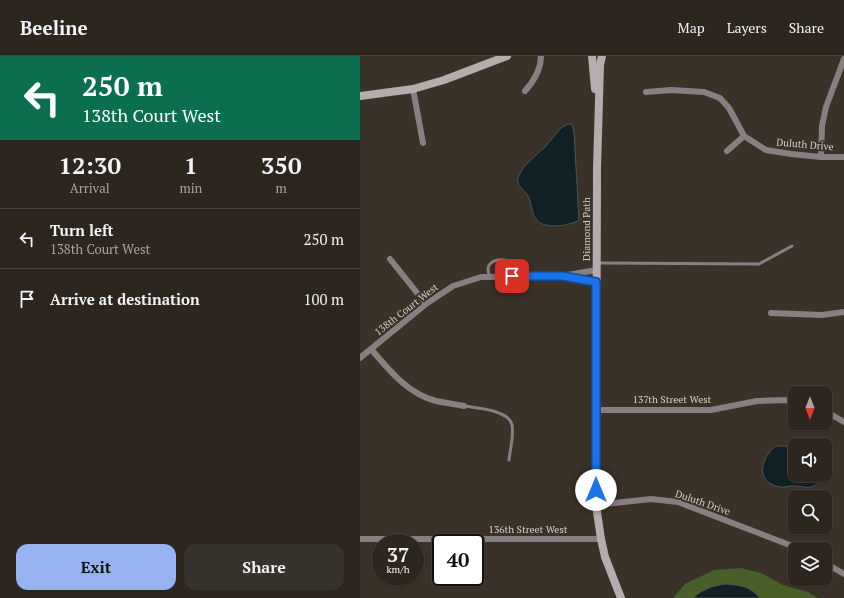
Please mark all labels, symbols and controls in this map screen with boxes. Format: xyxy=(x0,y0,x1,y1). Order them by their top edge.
text: Beeline xyxy=(20,15,88,40)
text: Map xyxy=(678,18,705,37)
text: Layers xyxy=(727,18,767,37)
text: Share xyxy=(789,18,824,37)
text: 250 m xyxy=(82,67,163,104)
icon: left xyxy=(16,72,68,124)
text: 138th Court West xyxy=(82,103,221,127)
street label: Duluth Drive xyxy=(776,136,834,153)
text: 12:30 xyxy=(58,149,121,181)
text: 1 xyxy=(184,149,198,181)
text: 350 xyxy=(261,149,301,181)
text: Arrival xyxy=(70,179,110,197)
text: min xyxy=(179,179,202,197)
text: m xyxy=(276,179,287,197)
street label: Diamond Path xyxy=(580,197,593,261)
text: Turn left xyxy=(50,220,114,240)
icon: left xyxy=(16,228,38,250)
text: 250 m xyxy=(303,229,344,249)
text: 138th Court West xyxy=(50,240,150,258)
pin xyxy=(495,259,529,293)
icon: arrive xyxy=(501,265,523,287)
street label: 138th Court West xyxy=(372,280,441,338)
icon: arrive xyxy=(16,288,38,310)
text: Arrive at destination xyxy=(50,289,200,309)
text: 100 m xyxy=(303,289,344,309)
north arrow xyxy=(788,386,832,430)
map controls xyxy=(788,386,832,586)
street label: 137th Street West xyxy=(633,393,712,406)
button: sound xyxy=(788,438,832,482)
position arrow xyxy=(575,469,617,511)
street label: Duluth Drive xyxy=(674,487,732,518)
button: search xyxy=(788,490,832,534)
street label: 136th Street West xyxy=(489,523,568,536)
speed limit sign: 40 xyxy=(432,534,484,586)
text: 37 xyxy=(387,541,409,568)
button: layers xyxy=(788,542,832,586)
button: Exit xyxy=(16,544,176,590)
button: Share xyxy=(184,544,344,590)
text: km/h xyxy=(386,563,410,576)

